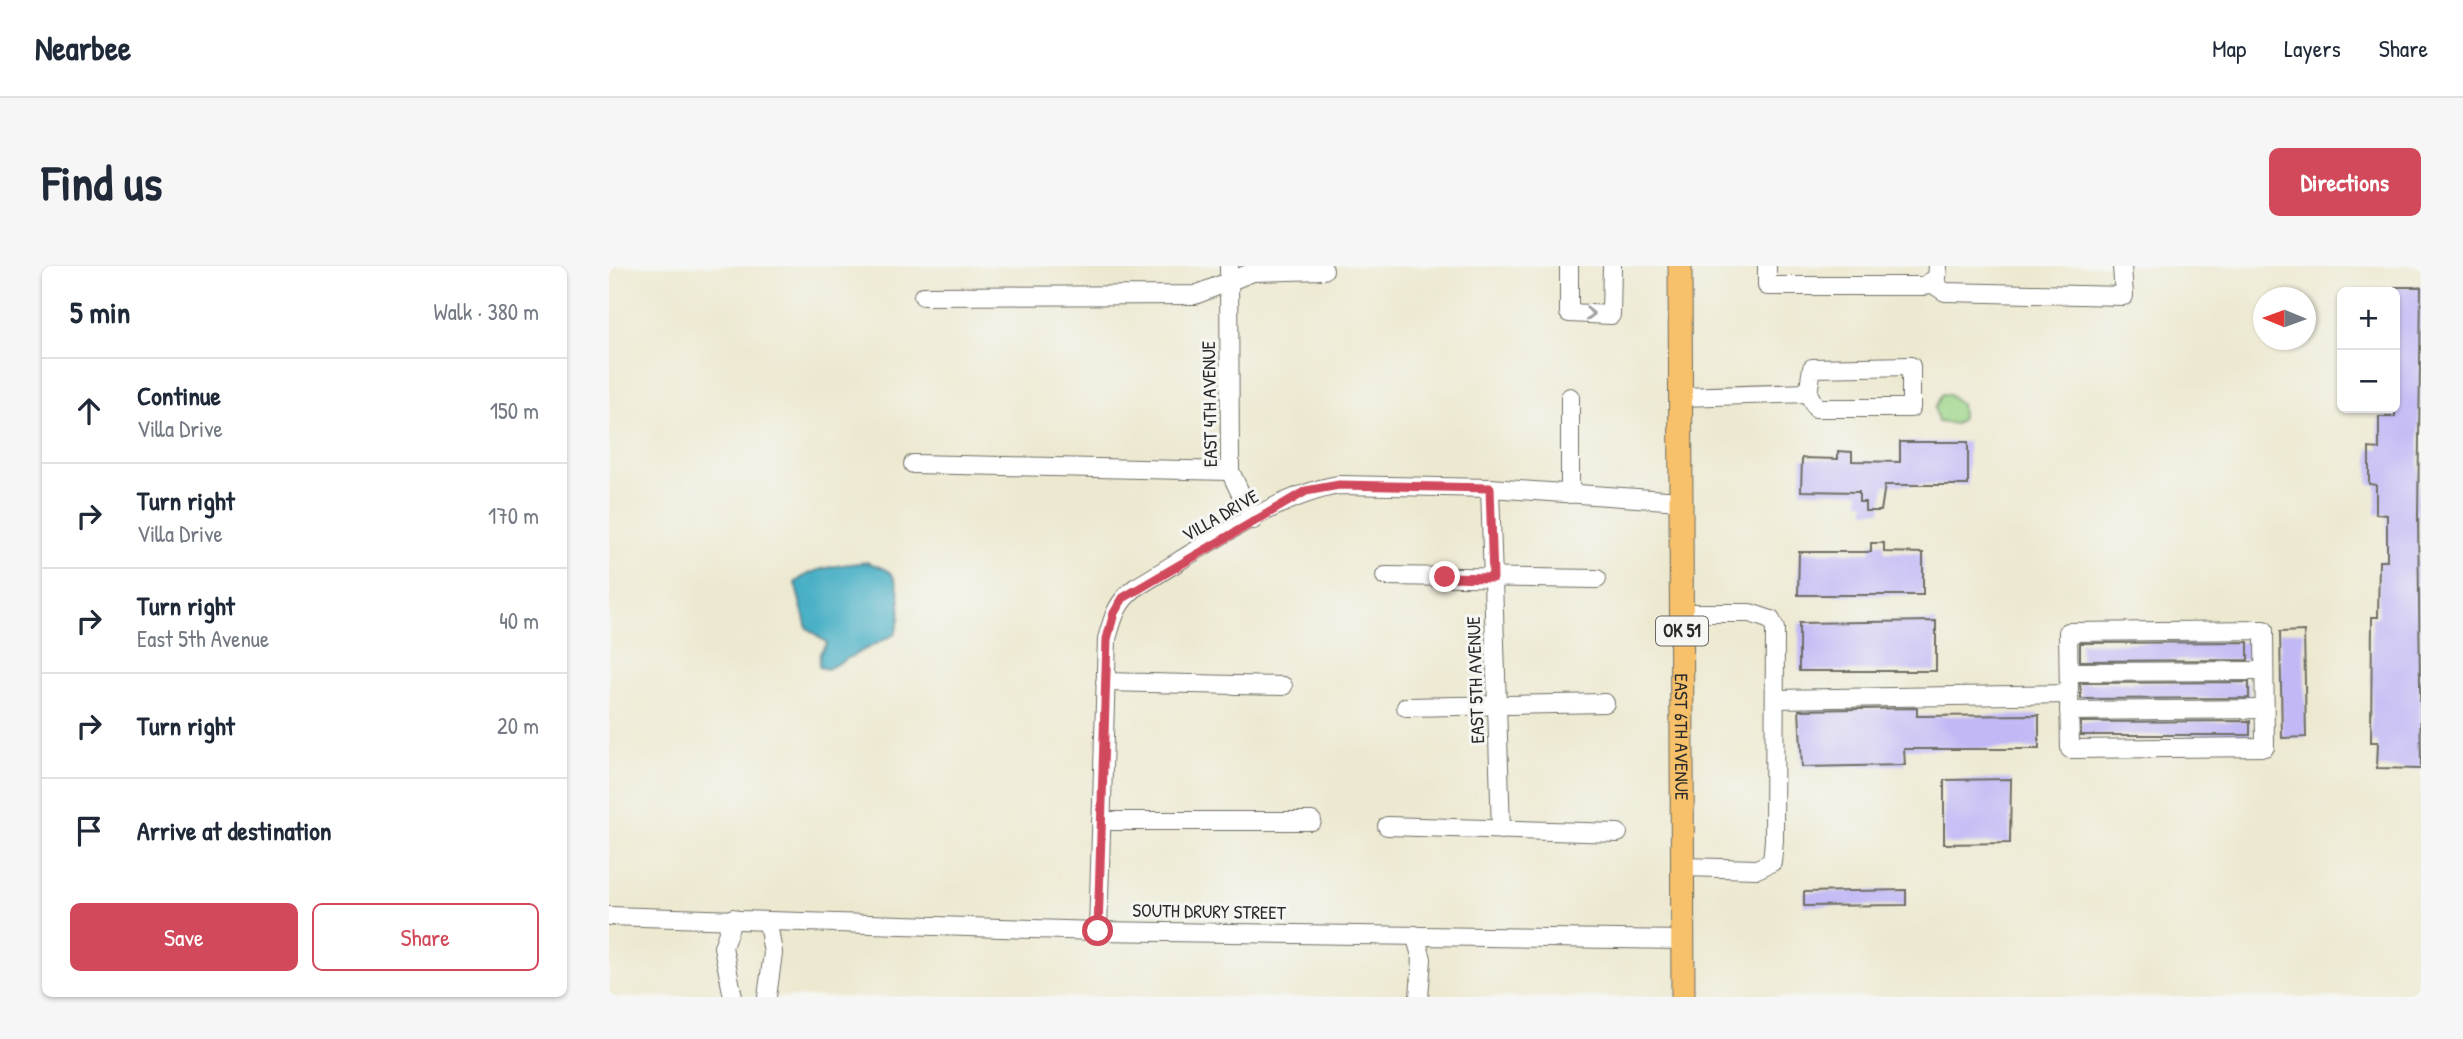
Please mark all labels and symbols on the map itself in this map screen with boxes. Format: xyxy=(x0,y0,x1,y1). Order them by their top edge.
north arrow xyxy=(2253,287,2316,350)
one-way arrow xyxy=(1586,306,1596,322)
street label: EAST 4TH AVENUE xyxy=(1195,340,1223,467)
street label: VILLA DRIVE xyxy=(1177,482,1263,547)
route end xyxy=(1429,561,1460,592)
street label: EAST 5TH AVENUE xyxy=(1460,615,1490,744)
road number: OK 51 xyxy=(1656,617,1708,646)
street label: EAST 6TH AVENUE xyxy=(1669,674,1695,801)
street label: SOUTH DRURY STREET xyxy=(1132,897,1287,925)
route start xyxy=(1082,915,1113,946)

